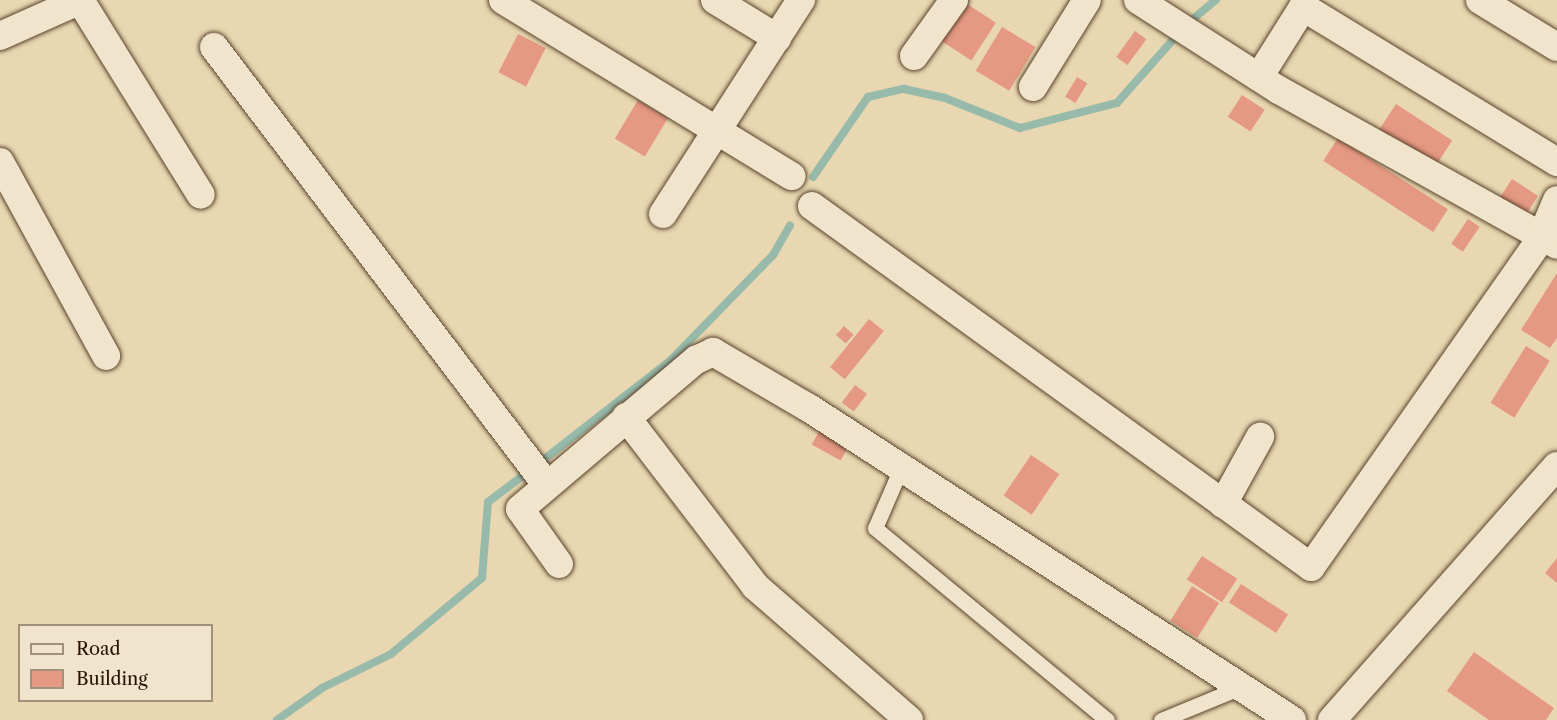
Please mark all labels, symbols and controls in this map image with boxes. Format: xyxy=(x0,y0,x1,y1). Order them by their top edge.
legend xyxy=(18,624,213,702)
text: Road xyxy=(76,638,121,660)
text: Building xyxy=(76,668,148,690)

